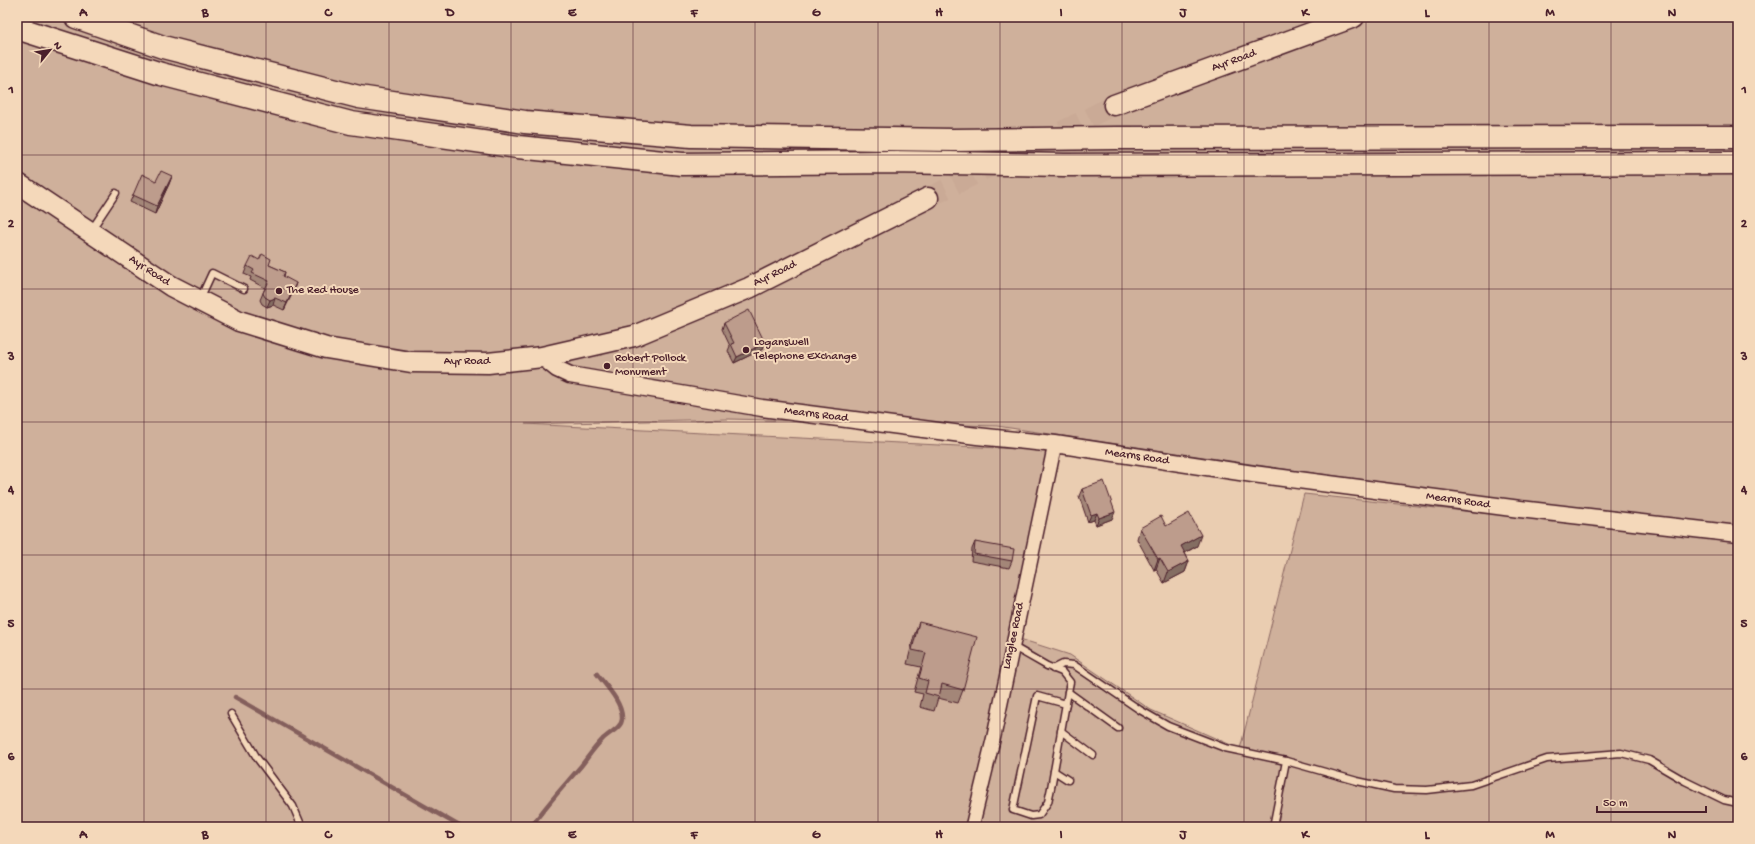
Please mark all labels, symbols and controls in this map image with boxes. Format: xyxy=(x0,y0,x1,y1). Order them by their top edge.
text: A xyxy=(78,6,88,21)
text: B xyxy=(201,6,210,21)
text: C xyxy=(323,6,333,21)
text: D xyxy=(445,6,455,21)
text: E xyxy=(568,6,577,21)
text: F xyxy=(690,6,699,21)
text: G xyxy=(812,6,821,21)
text: H xyxy=(935,6,943,21)
text: I xyxy=(1059,6,1063,21)
text: J xyxy=(1179,6,1188,21)
text: K xyxy=(1300,6,1310,21)
text: L xyxy=(1425,6,1431,21)
text: M xyxy=(1545,6,1555,21)
text: N xyxy=(1668,6,1677,21)
north arrow xyxy=(30,30,70,70)
text: N xyxy=(50,40,64,52)
street label: Ayr Road xyxy=(1210,46,1259,75)
text: 1 xyxy=(7,83,14,98)
text: 1 xyxy=(1740,83,1747,98)
text: 2 xyxy=(8,217,15,232)
text: 2 xyxy=(1741,217,1748,232)
street label: Ayr Road xyxy=(126,253,173,290)
street label: Ayr Road xyxy=(751,257,800,290)
place label: The Red House xyxy=(286,284,360,298)
marker: The Red House xyxy=(274,286,284,296)
place label: Loganswell Telephone Exchange xyxy=(753,336,857,364)
marker: Loganswell Telephone Exchange xyxy=(741,345,751,355)
text: 3 xyxy=(7,350,15,365)
text: 3 xyxy=(1740,350,1748,365)
place label: Robert Pollock Monument xyxy=(615,352,687,380)
street label: Ayr Road xyxy=(444,355,491,369)
marker: Robert Pollock Monument xyxy=(602,361,612,371)
street label: Mearns Road xyxy=(783,404,850,426)
street label: Mearns Road xyxy=(1104,446,1171,469)
text: 4 xyxy=(7,483,15,498)
text: 4 xyxy=(1740,483,1748,498)
street label: Mearns Road xyxy=(1425,490,1492,513)
street label: Langlee Road xyxy=(1000,601,1028,671)
text: 5 xyxy=(8,617,15,632)
text: 5 xyxy=(1741,617,1748,632)
text: 6 xyxy=(8,750,15,765)
text: 6 xyxy=(1741,750,1748,765)
scale bar xyxy=(1597,788,1706,814)
text: 50 m xyxy=(1603,797,1628,811)
text: A xyxy=(78,828,88,843)
text: B xyxy=(201,828,210,843)
text: C xyxy=(323,828,333,843)
text: D xyxy=(445,828,455,843)
text: E xyxy=(568,828,577,843)
text: F xyxy=(690,828,699,843)
text: G xyxy=(812,828,821,843)
text: H xyxy=(935,828,943,843)
text: I xyxy=(1059,828,1063,843)
text: J xyxy=(1179,828,1188,843)
text: K xyxy=(1300,828,1310,843)
text: L xyxy=(1425,828,1431,843)
text: M xyxy=(1545,828,1555,843)
text: N xyxy=(1668,828,1677,843)

